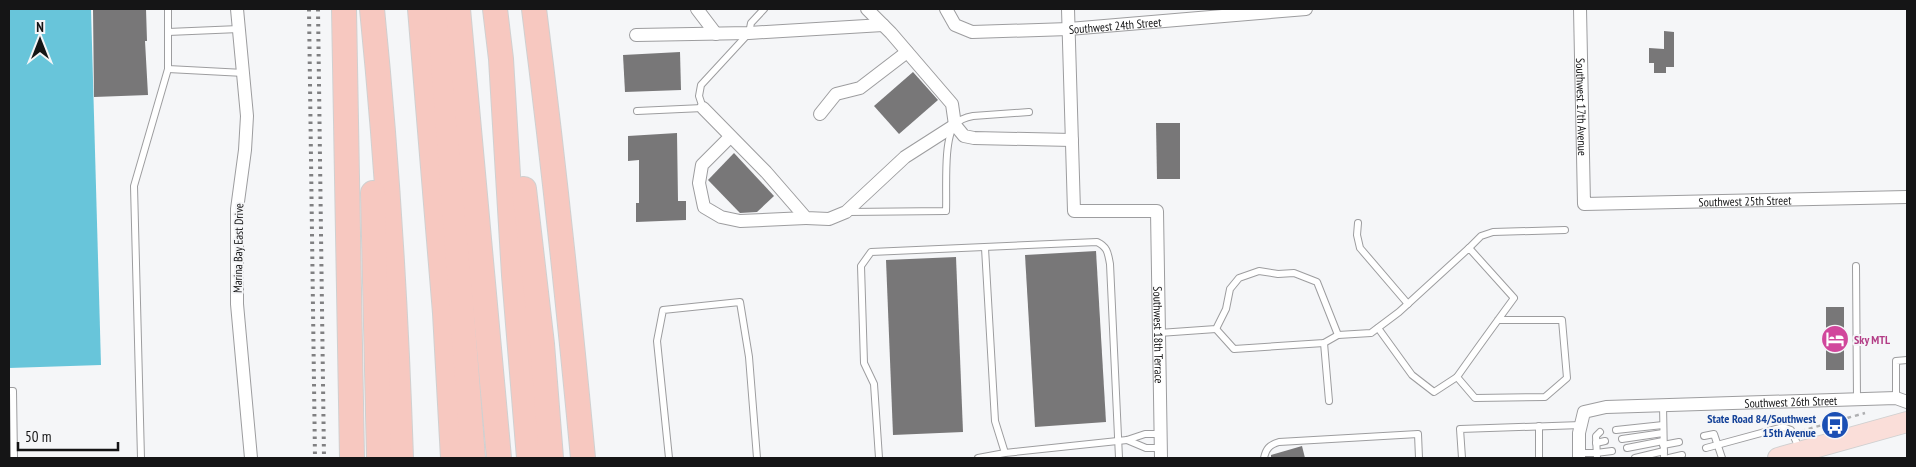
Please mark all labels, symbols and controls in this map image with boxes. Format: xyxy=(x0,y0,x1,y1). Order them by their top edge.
street label: Southwest 24th Street xyxy=(1068,14,1163,36)
north arrow xyxy=(15,15,65,65)
text: N xyxy=(36,18,44,36)
street label: Southwest 17th Avenue xyxy=(1574,58,1591,156)
street label: Southwest 25th Street xyxy=(1698,192,1792,209)
street label: Marina Bay East Drive xyxy=(230,203,246,293)
street label: Southwest 18th Terrace xyxy=(1151,286,1167,384)
hotel icon: Sky MTL xyxy=(1820,324,1850,354)
place label: Sky MTL xyxy=(1854,332,1890,347)
street label: Southwest 26th Street xyxy=(1744,392,1838,410)
bus stop icon: State Road 84/Southwest 15th Avenue xyxy=(1820,410,1850,440)
place label: State Road 84/Southwest 15th Avenue xyxy=(1707,411,1817,440)
scale bar xyxy=(18,420,118,452)
text: 50 m xyxy=(25,427,51,446)

